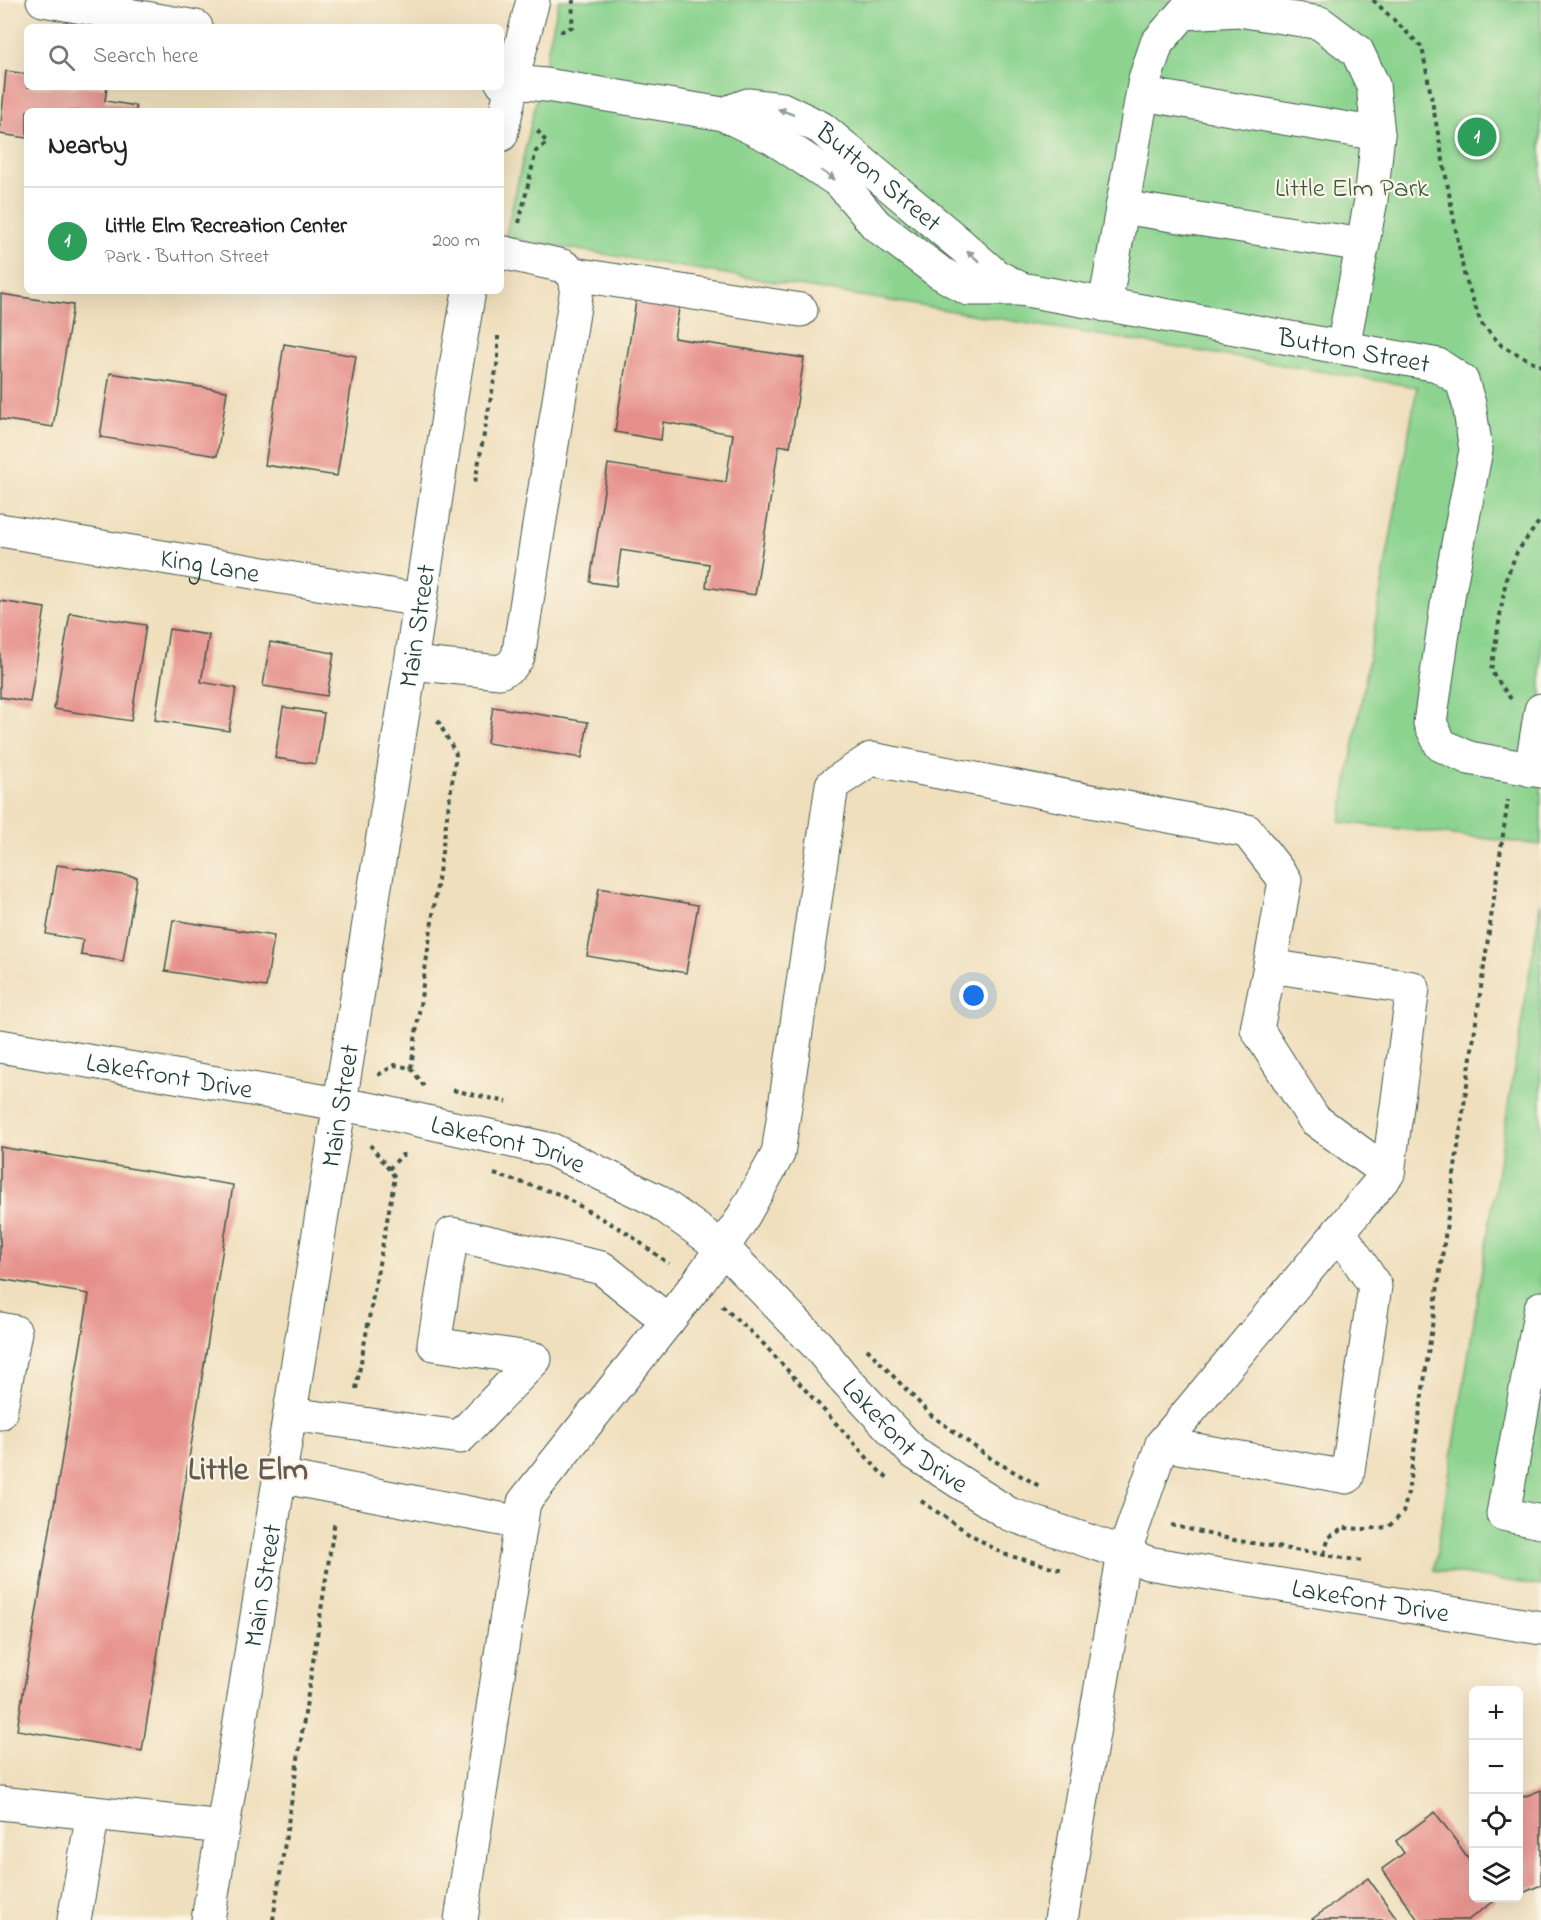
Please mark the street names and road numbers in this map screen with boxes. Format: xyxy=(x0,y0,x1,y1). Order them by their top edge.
street label: Button Street xyxy=(805,114,949,243)
street label: Button Street xyxy=(1273,319,1433,385)
street label: King Lane xyxy=(157,540,263,595)
street label: Main Street xyxy=(390,562,448,690)
street label: Main Street xyxy=(313,1042,371,1170)
street label: Lakefront Drive xyxy=(83,1044,256,1111)
street label: Lakefont Drive xyxy=(427,1106,592,1186)
street label: Lakefont Drive xyxy=(831,1370,976,1505)
street label: Main Street xyxy=(235,1521,294,1650)
street label: Lakefont Drive xyxy=(1289,1570,1453,1635)

